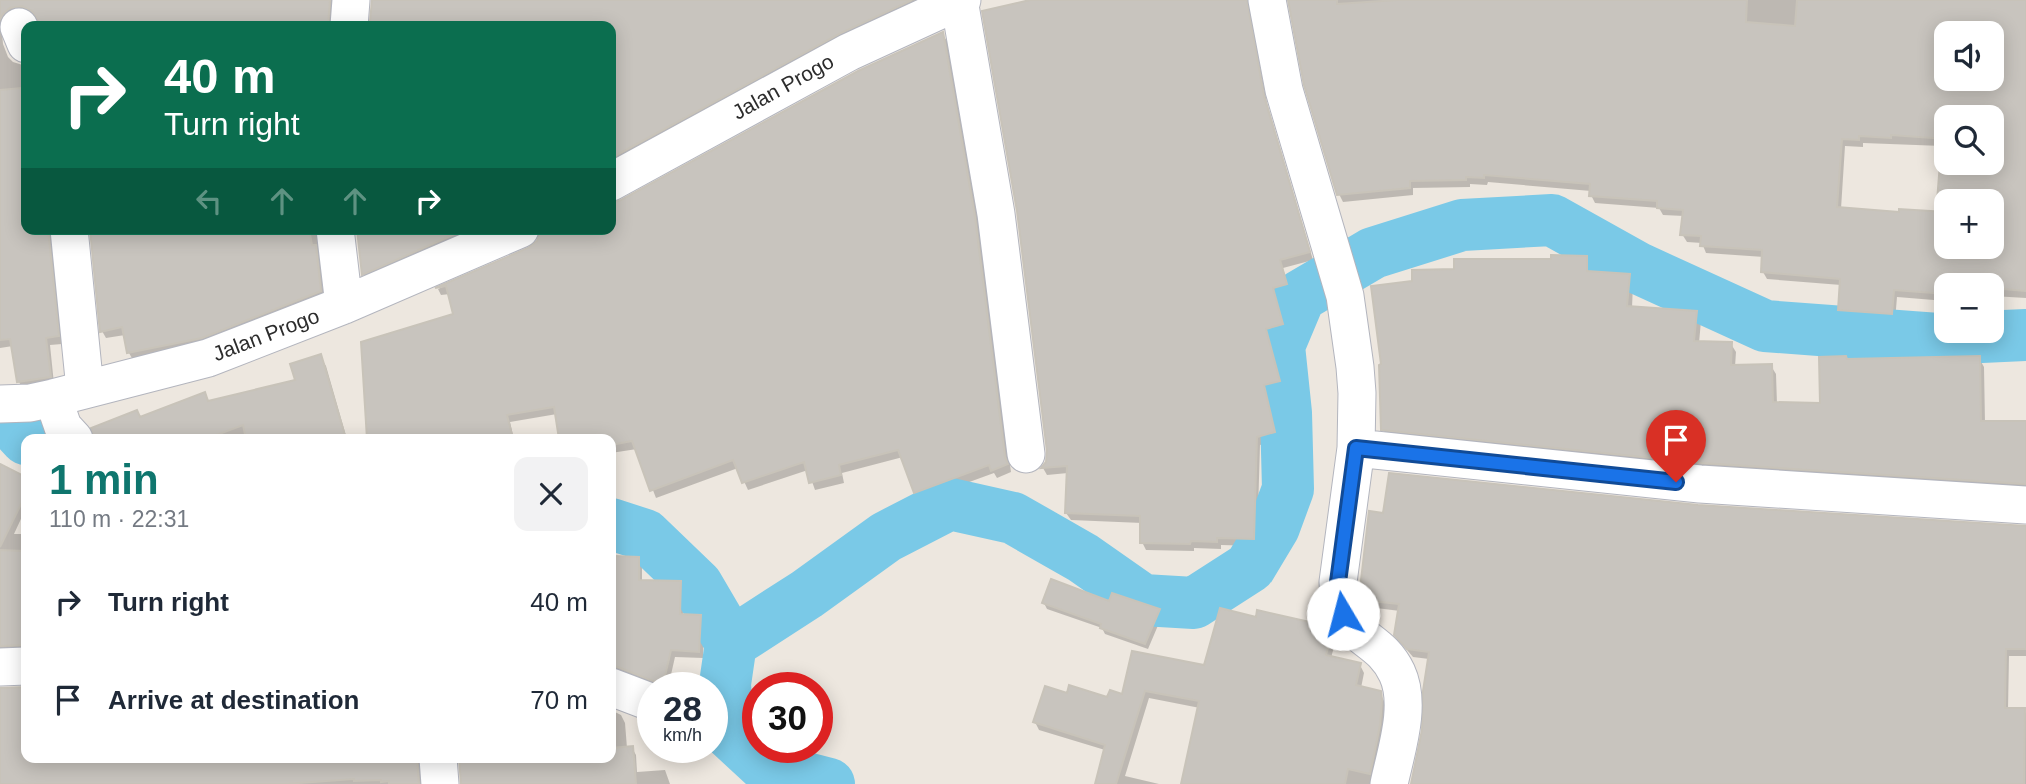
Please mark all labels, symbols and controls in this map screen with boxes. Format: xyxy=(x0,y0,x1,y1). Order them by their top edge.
map controls xyxy=(1934,21,2004,343)
button: sound xyxy=(1934,21,2004,91)
icon: right xyxy=(49,49,140,140)
text: 40 m xyxy=(164,49,276,103)
street label: Jalan Progo xyxy=(728,49,837,124)
button: search xyxy=(1934,105,2004,175)
text: Turn right xyxy=(164,106,300,142)
icon: left xyxy=(190,182,228,220)
icon: ahead xyxy=(263,182,301,220)
icon: ahead xyxy=(336,182,374,220)
icon: right xyxy=(409,182,447,220)
button: + xyxy=(1934,189,2004,259)
button: − xyxy=(1934,273,2004,343)
street label: Jalan Progo xyxy=(209,304,322,365)
pin xyxy=(1646,410,1706,482)
icon: arrive xyxy=(1657,421,1695,459)
text: 1 min xyxy=(49,456,159,503)
button: close xyxy=(514,457,588,531)
text: 110 m · 22:31 xyxy=(49,506,189,532)
position arrow xyxy=(1306,577,1380,651)
icon: right xyxy=(49,583,87,621)
text: Turn right xyxy=(108,587,229,617)
text: 40 m xyxy=(530,587,588,617)
speed limit sign: 30 xyxy=(742,672,833,763)
icon: arrive xyxy=(49,681,87,719)
text: Arrive at destination xyxy=(108,685,359,715)
text: 70 m xyxy=(530,685,588,715)
text: 28 xyxy=(663,689,702,728)
text: km/h xyxy=(663,725,702,745)

